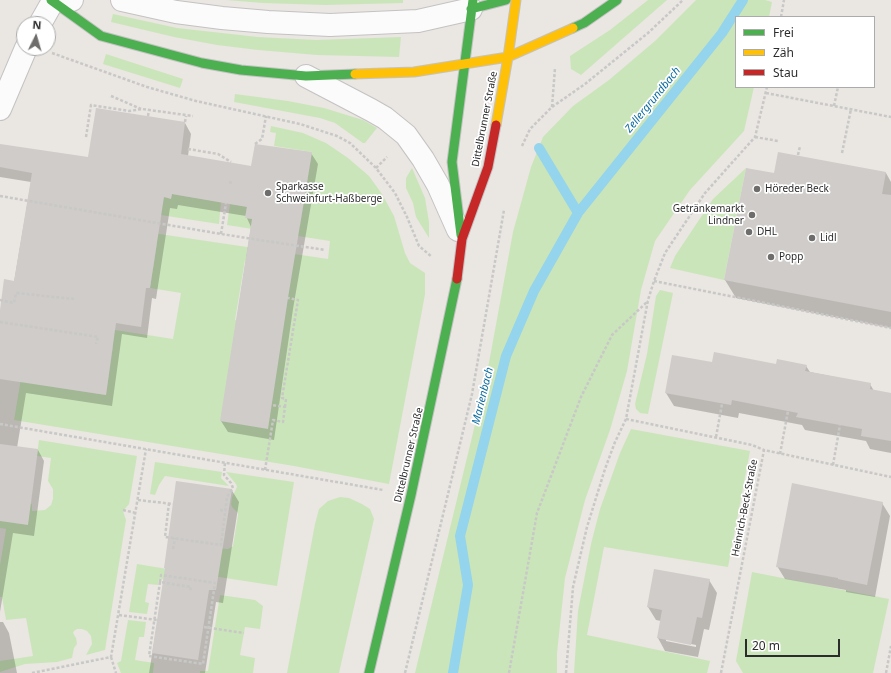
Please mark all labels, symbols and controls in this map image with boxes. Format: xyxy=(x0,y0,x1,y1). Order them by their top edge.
north arrow xyxy=(16,16,56,56)
legend xyxy=(735,16,875,88)
text: N xyxy=(32,17,42,32)
text: Frei xyxy=(773,24,794,41)
text: Zäh xyxy=(773,44,794,61)
text: Stau xyxy=(773,64,798,81)
water label: Zellergrundbach xyxy=(623,65,683,135)
street label: Dittelbrunner Straße xyxy=(470,70,500,168)
place label: Sparkasse Schweinfurt-Haßberge xyxy=(276,181,382,204)
place label: Höreder Beck xyxy=(765,183,829,195)
marker: Höreder Beck xyxy=(752,184,762,194)
marker: Sparkasse Schweinfurt-Haßberge xyxy=(263,188,273,198)
place label: Getränkemarkt Lindner xyxy=(673,203,744,226)
marker: Getränkemarkt Lindner xyxy=(747,210,757,220)
place label: DHL xyxy=(757,226,777,238)
marker: DHL xyxy=(744,227,754,237)
place label: Lidl xyxy=(820,232,837,244)
marker: Lidl xyxy=(807,233,817,243)
place label: Popp xyxy=(779,251,803,263)
marker: Popp xyxy=(766,252,776,262)
water label: Marienbach xyxy=(470,366,496,426)
street label: Dittelbrunner Straße xyxy=(392,406,426,504)
street label: Heinrich-Beck-Straße xyxy=(730,458,760,558)
scale bar xyxy=(747,631,842,657)
text: 20 m xyxy=(752,637,780,654)

